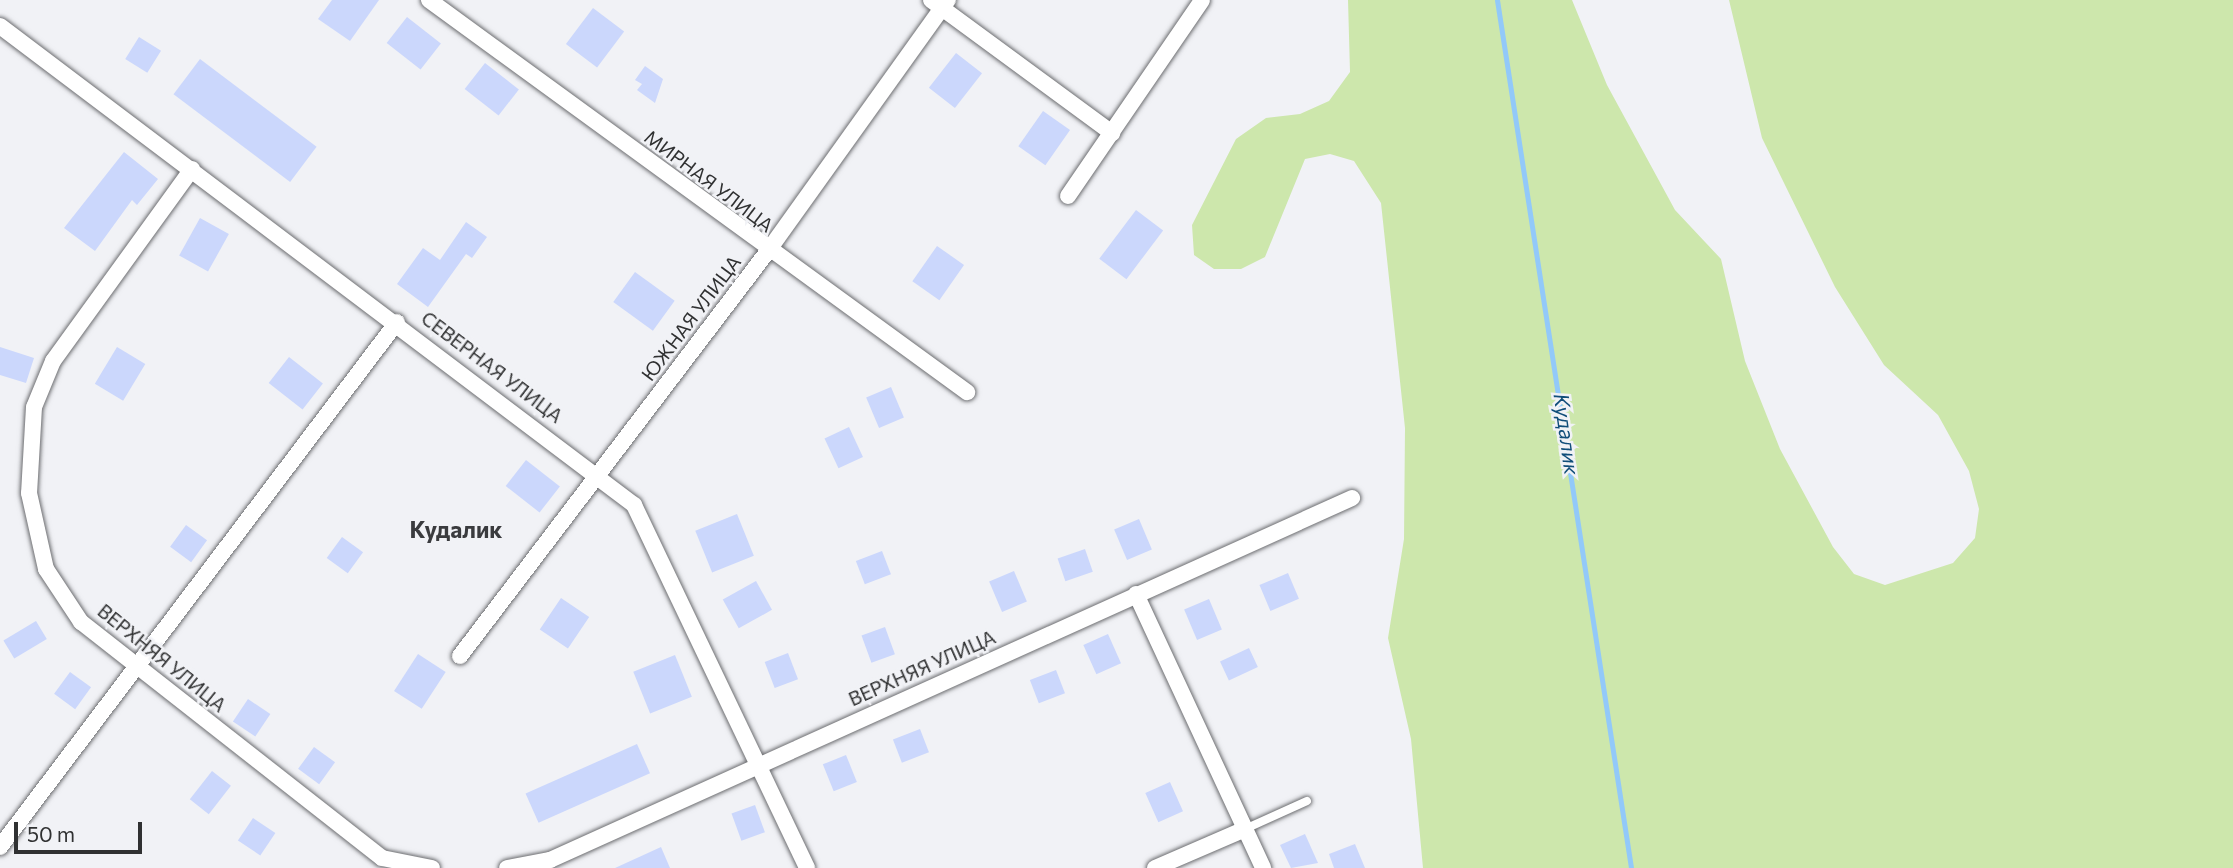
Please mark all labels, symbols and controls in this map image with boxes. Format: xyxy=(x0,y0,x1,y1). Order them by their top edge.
street label: МИРНАЯ УЛИЦА xyxy=(640,125,778,237)
street label: ЮЖНАЯ УЛИЦА xyxy=(637,251,745,385)
street label: СЕВЕРНАЯ УЛИЦА xyxy=(417,307,567,427)
water label: Кудалик xyxy=(1549,392,1585,476)
district label: Кудалик xyxy=(410,515,502,543)
street label: ВЕРХНЯЯ УЛИЦА xyxy=(93,599,231,717)
street label: ВЕРХНЯЯ УЛИЦА xyxy=(845,625,999,711)
scale bar xyxy=(18,808,145,852)
text: 50 m xyxy=(27,821,75,846)

